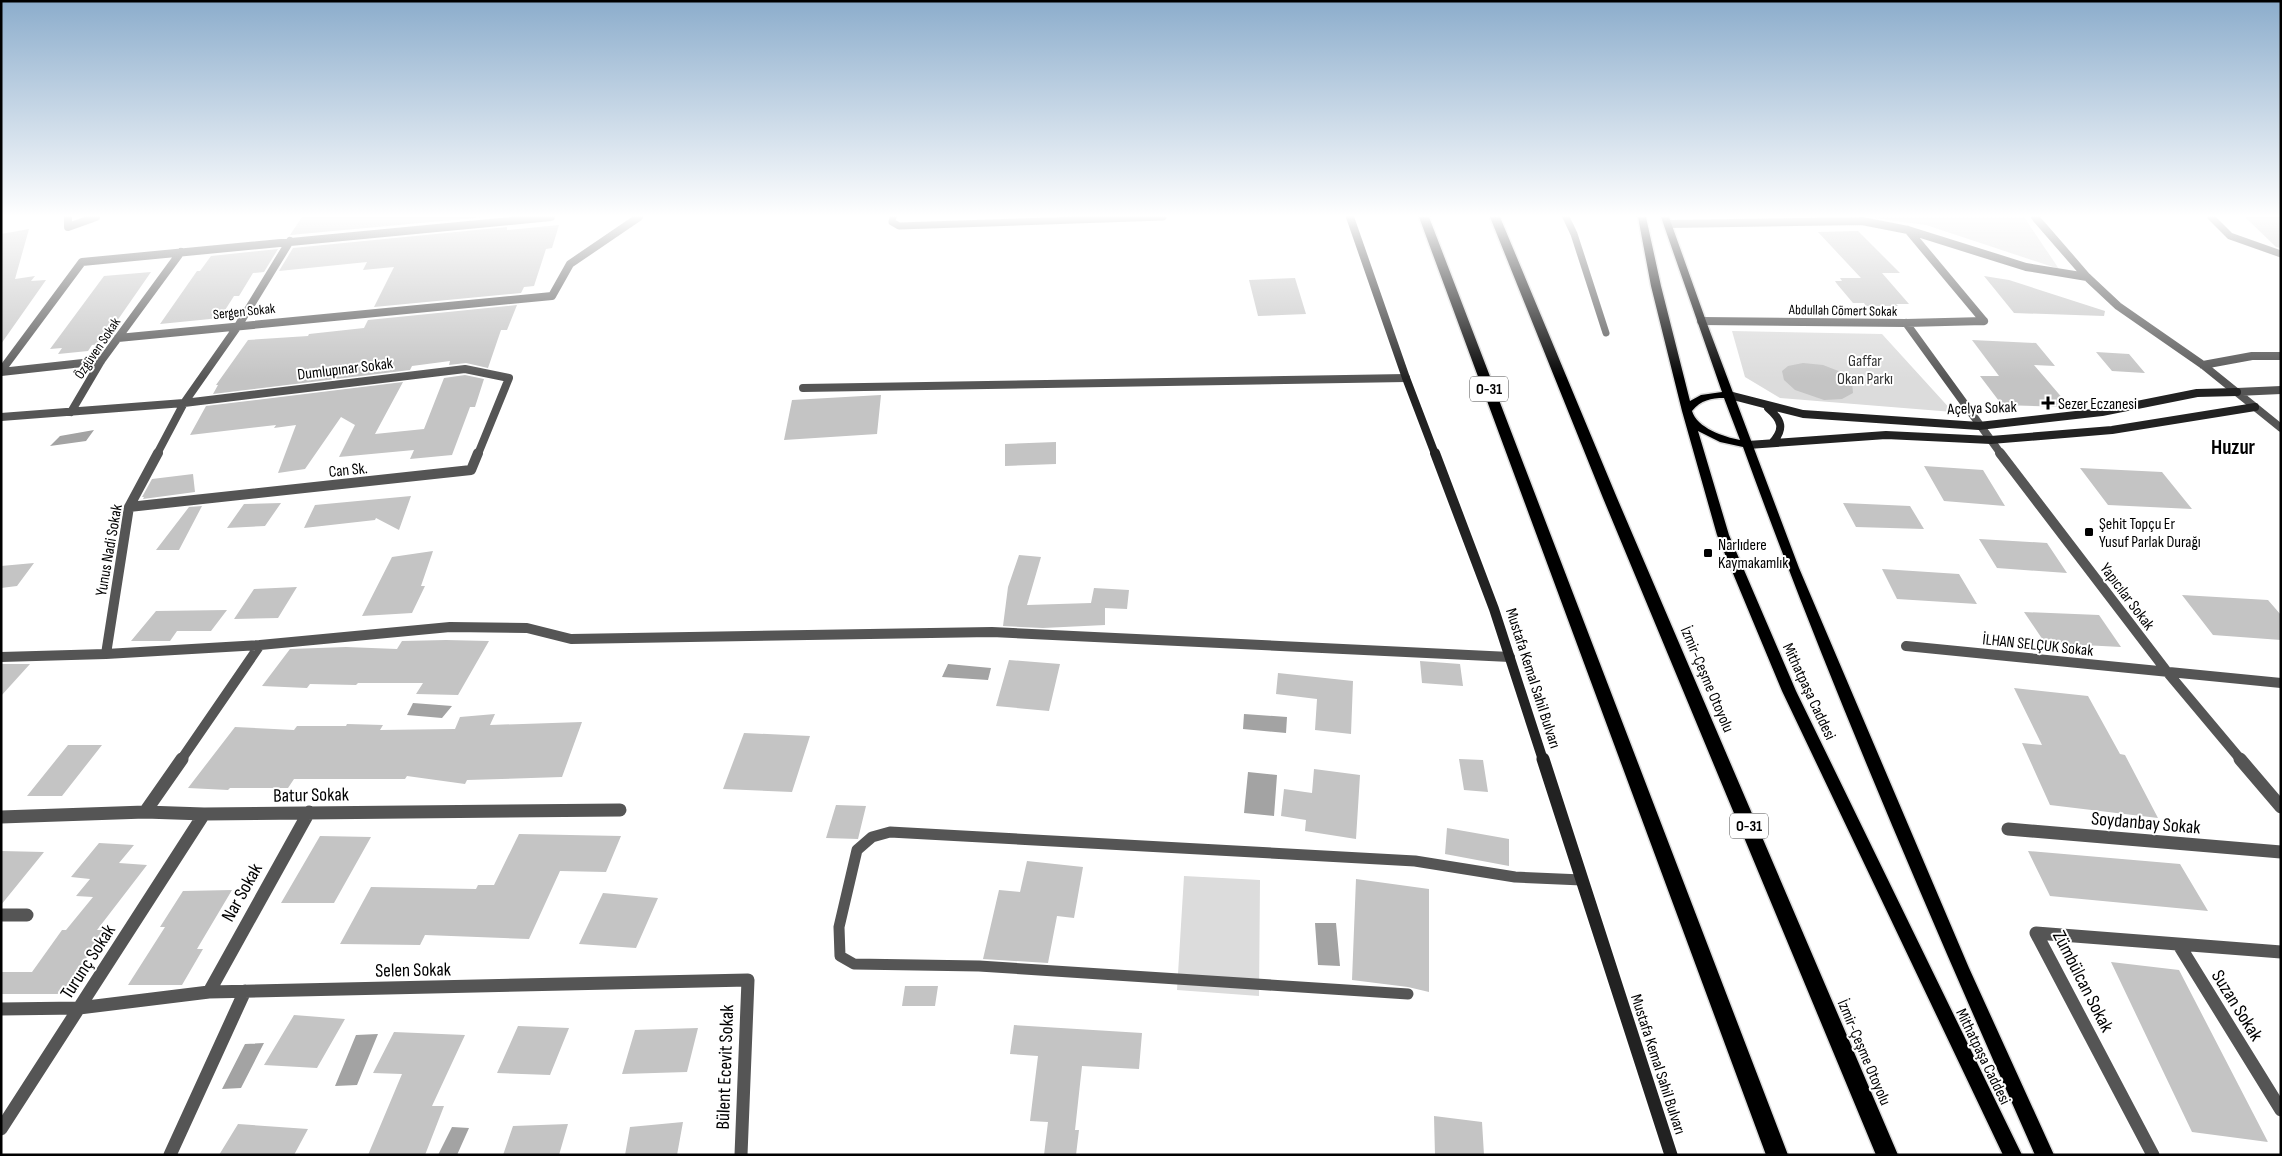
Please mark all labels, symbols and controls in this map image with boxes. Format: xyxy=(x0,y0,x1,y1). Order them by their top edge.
street label: Sergen Sokak xyxy=(212,300,277,323)
street label: Abdullah Cömert Sokak xyxy=(1788,301,1898,320)
street label: Özgüven Sokak xyxy=(71,314,125,382)
park label: Gaffar Okan Parkı xyxy=(1837,352,1893,389)
street label: Dumlupınar Sokak xyxy=(296,354,394,385)
road number: O-31 xyxy=(1470,376,1508,402)
place label: Sezer Eczanesi xyxy=(2058,395,2137,414)
marker: Sezer Eczanesi xyxy=(2042,397,2054,409)
street label: Açelya Sokak xyxy=(1946,398,2017,419)
district label: Huzur xyxy=(2211,435,2256,460)
street label: Can Sk. xyxy=(328,459,369,482)
street label: Yunus Nadi Sokak xyxy=(92,503,127,598)
place label: Şehit Topçu Er Yusuf Parlak Durağı xyxy=(2099,515,2201,552)
marker: Şehit Topçu Er Yusuf Parlak Durağı xyxy=(2083,526,2095,538)
place label: Narlıdere Kaymakamlık xyxy=(1718,536,1788,573)
marker: Narlıdere Kaymakamlık xyxy=(1702,547,1714,559)
street label: Yapıcılar Sokak xyxy=(2095,560,2158,634)
street label: Mustafa Kemal Sahil Bulvarı xyxy=(1501,606,1564,751)
street label: İzmir-Çeşme Otoyolu xyxy=(1676,624,1737,735)
street label: İLHAN SELÇUK Sokak xyxy=(1982,630,2094,661)
street label: Mithatpaşa Caddesi xyxy=(1778,640,1839,743)
street label: Batur Sokak xyxy=(273,783,350,808)
street label: Soydanbay Sokak xyxy=(2090,807,2202,840)
road number: O-31 xyxy=(1730,814,1768,838)
street label: Nar Sokak xyxy=(217,859,268,926)
street label: Turunç Sokak xyxy=(56,920,121,1003)
street label: Zümbülcan Sokak xyxy=(2047,927,2118,1037)
street label: Selen Sokak xyxy=(375,958,452,983)
street label: Suzan Sokak xyxy=(2206,966,2268,1046)
street label: Mustafa Kemal Sahil Bulvarı xyxy=(1626,992,1689,1137)
street label: İzmir-Çeşme Otoyolu xyxy=(1833,997,1894,1108)
street label: Bülent Ecevit Sokak xyxy=(712,1003,739,1130)
street label: Mithatpaşa Caddesi xyxy=(1951,1006,2014,1108)

